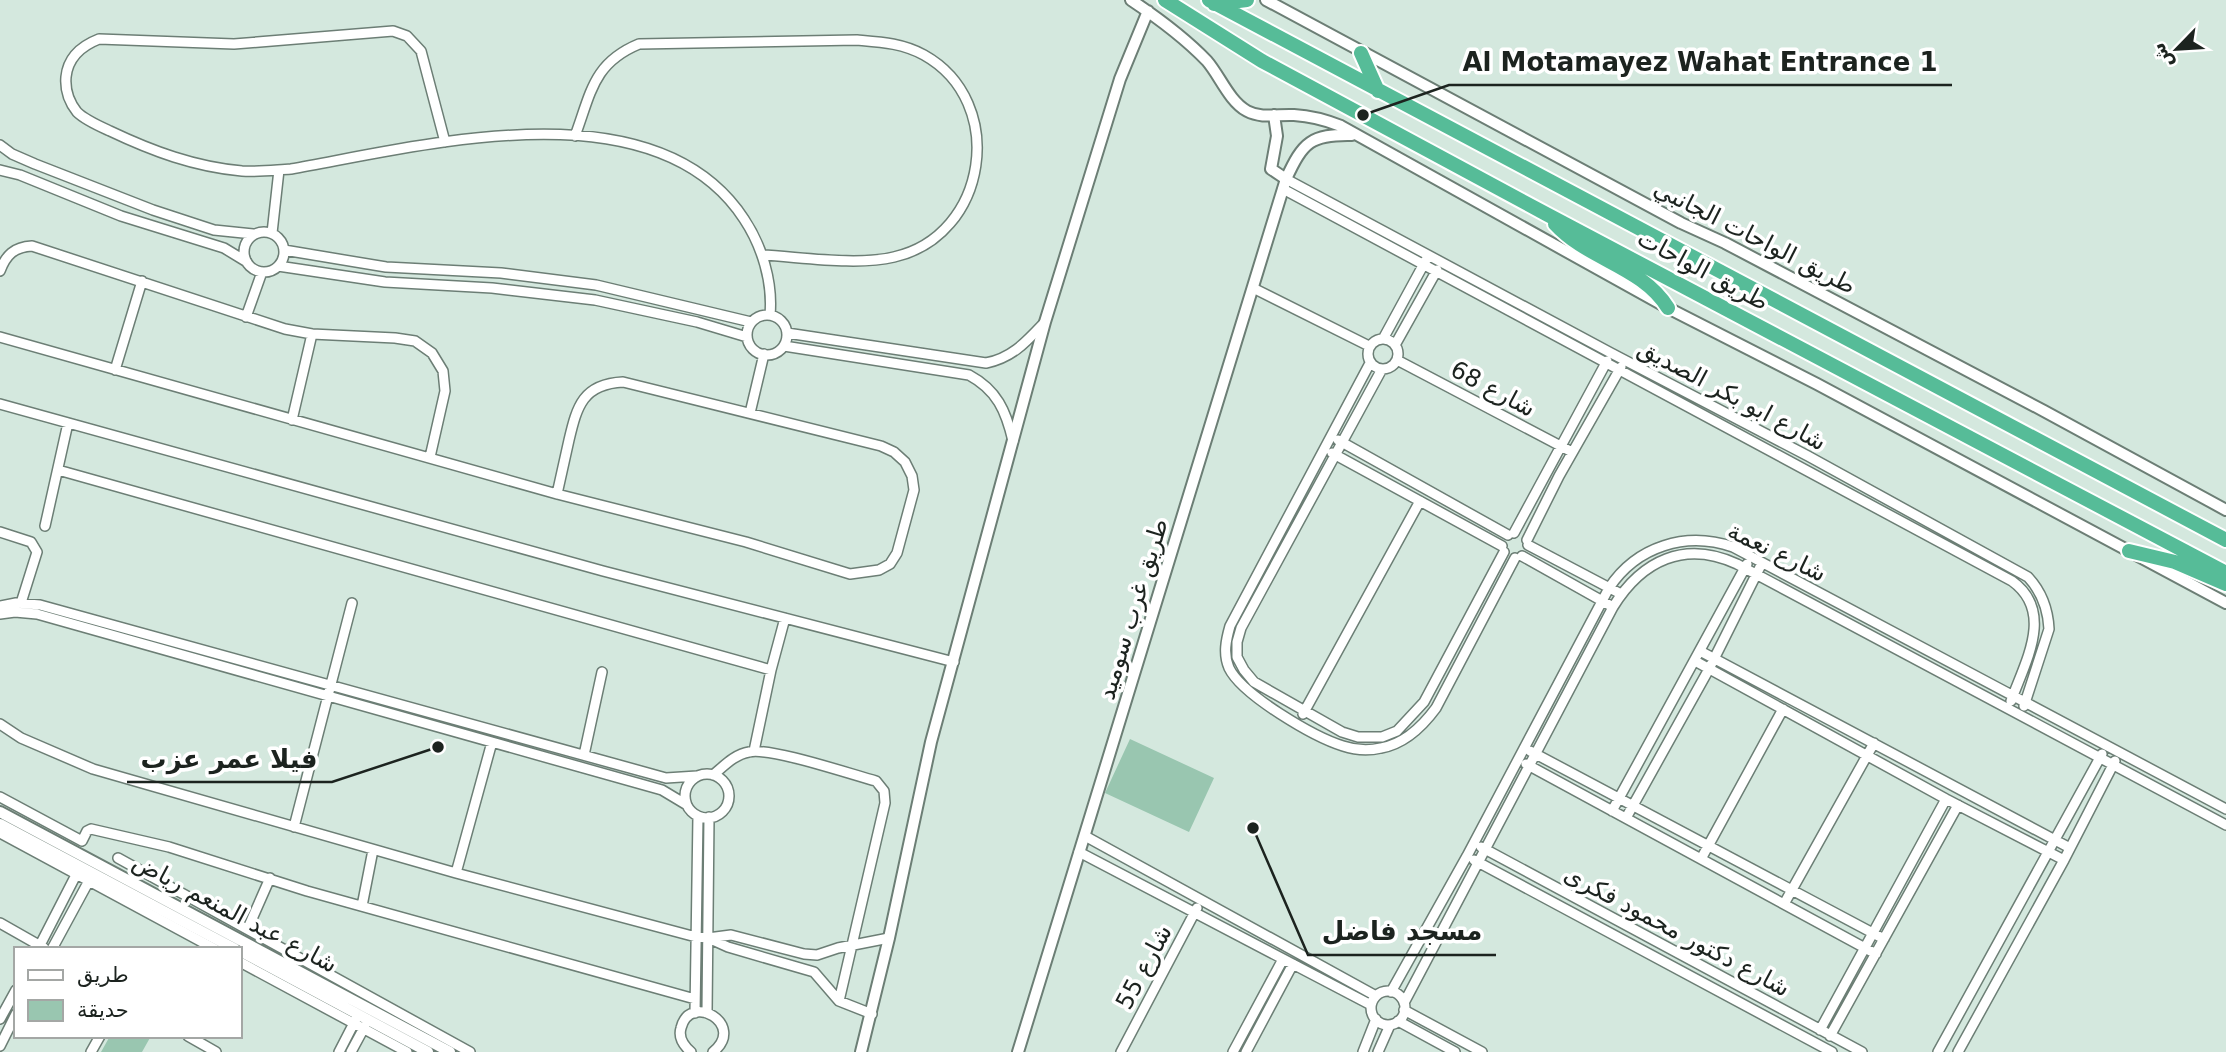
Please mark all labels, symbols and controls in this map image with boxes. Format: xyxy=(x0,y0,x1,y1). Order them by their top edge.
north arrow xyxy=(2142,14,2212,84)
callout: Al Motamayez Wahat Entrance 1 xyxy=(1449,38,1952,85)
text: ش xyxy=(2146,39,2178,73)
text: Al Motamayez Wahat Entrance 1 xyxy=(1463,47,1938,77)
street label: طريق الواحات الجانبي xyxy=(1649,174,1861,300)
street label: طريق الواحات xyxy=(1632,223,1774,317)
street label: شارع ابو بكر الصديق xyxy=(1633,334,1831,456)
street label: شارع 68 xyxy=(1446,355,1540,423)
street label: طريق غرب سوميد xyxy=(1092,515,1174,703)
street label: شارع نعمة xyxy=(1723,516,1831,588)
callout: فيلا عمر عزب xyxy=(127,735,332,782)
text: فيلا عمر عزب xyxy=(141,744,317,775)
street label: شارع عبد المنعم رياض xyxy=(128,847,342,979)
street label: شارع دكتور محمود فكرى xyxy=(1559,860,1795,1002)
callout: مسجد فاضل xyxy=(1308,908,1496,955)
text: مسجد فاضل xyxy=(1322,916,1482,946)
street label: شارع 55 xyxy=(1110,920,1178,1014)
legend xyxy=(14,947,242,1038)
text: طريق xyxy=(77,963,129,987)
text: حديقة xyxy=(77,998,129,1022)

